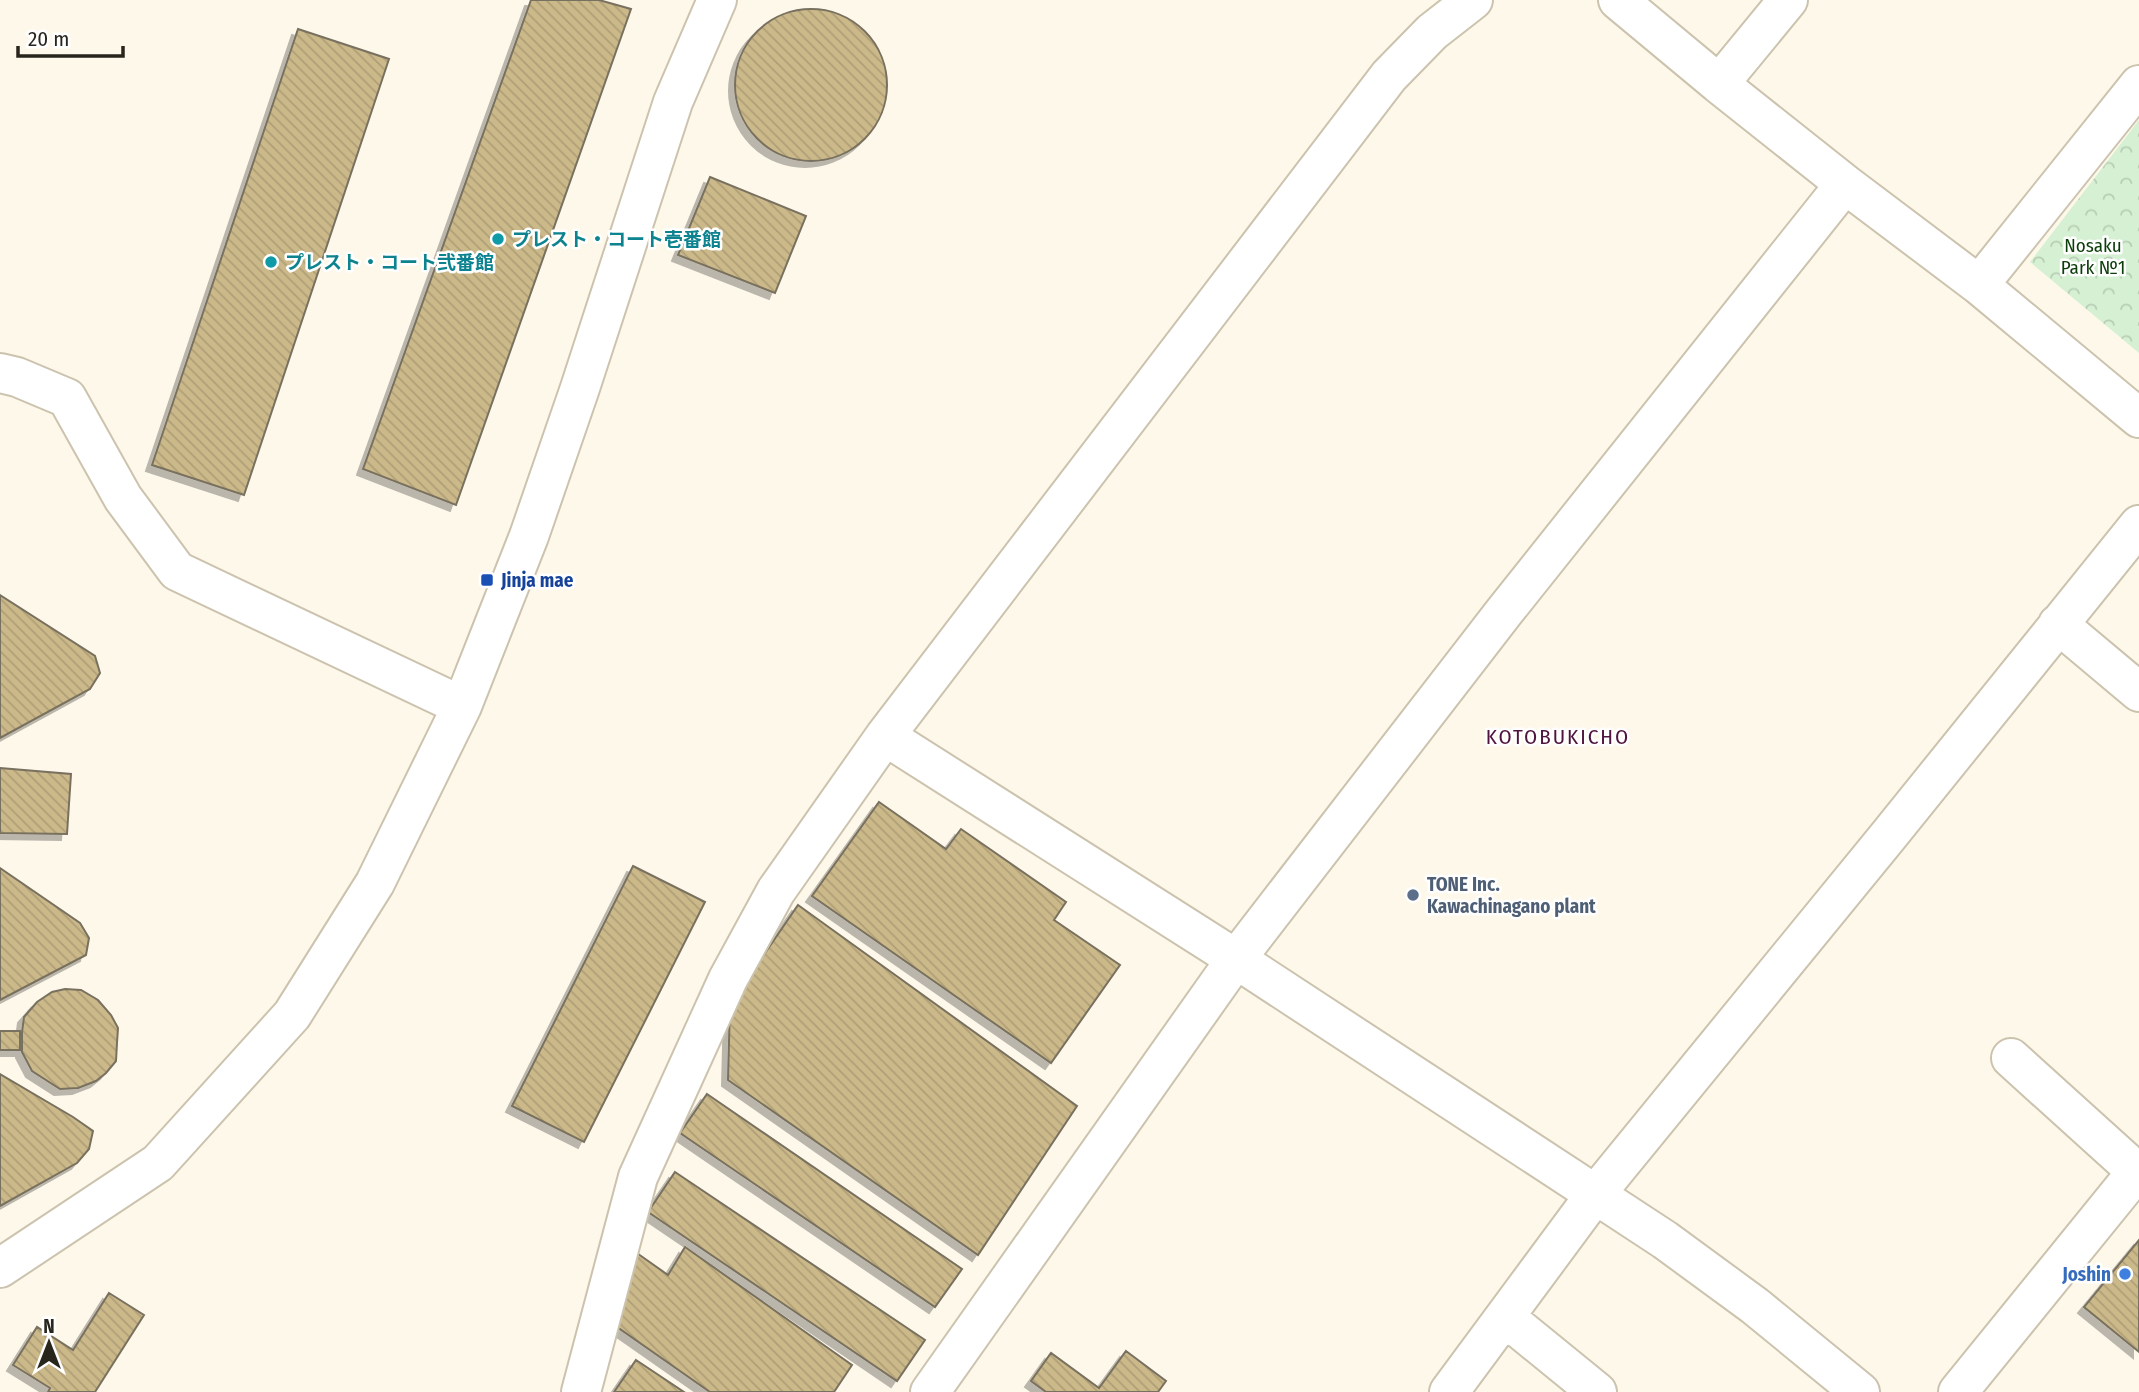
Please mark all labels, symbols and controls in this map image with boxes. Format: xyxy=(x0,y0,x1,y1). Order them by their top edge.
scale bar xyxy=(18,14,122,58)
text: 20 m xyxy=(28,26,69,52)
place label: プレスト・コート壱番館 xyxy=(512,228,721,251)
marker: プレスト・コート壱番館 xyxy=(490,231,506,247)
park label: Nosaku Park №1 xyxy=(2061,234,2125,279)
place label: プレスト・コート弐番館 xyxy=(285,251,494,274)
marker: プレスト・コート弐番館 xyxy=(263,254,279,270)
place label: Jinja mae xyxy=(500,569,574,592)
marker: Jinja mae xyxy=(479,572,495,588)
district label: KOTOBUKICHO xyxy=(1486,724,1630,750)
place label: TONE Inc. Kawachinagano plant xyxy=(1427,873,1596,918)
marker: TONE Inc. Kawachinagano plant xyxy=(1405,887,1421,903)
place label: Joshin xyxy=(2061,1263,2111,1286)
marker: Joshin xyxy=(2117,1266,2133,1282)
north arrow xyxy=(14,1308,84,1378)
text: N xyxy=(43,1315,55,1338)

